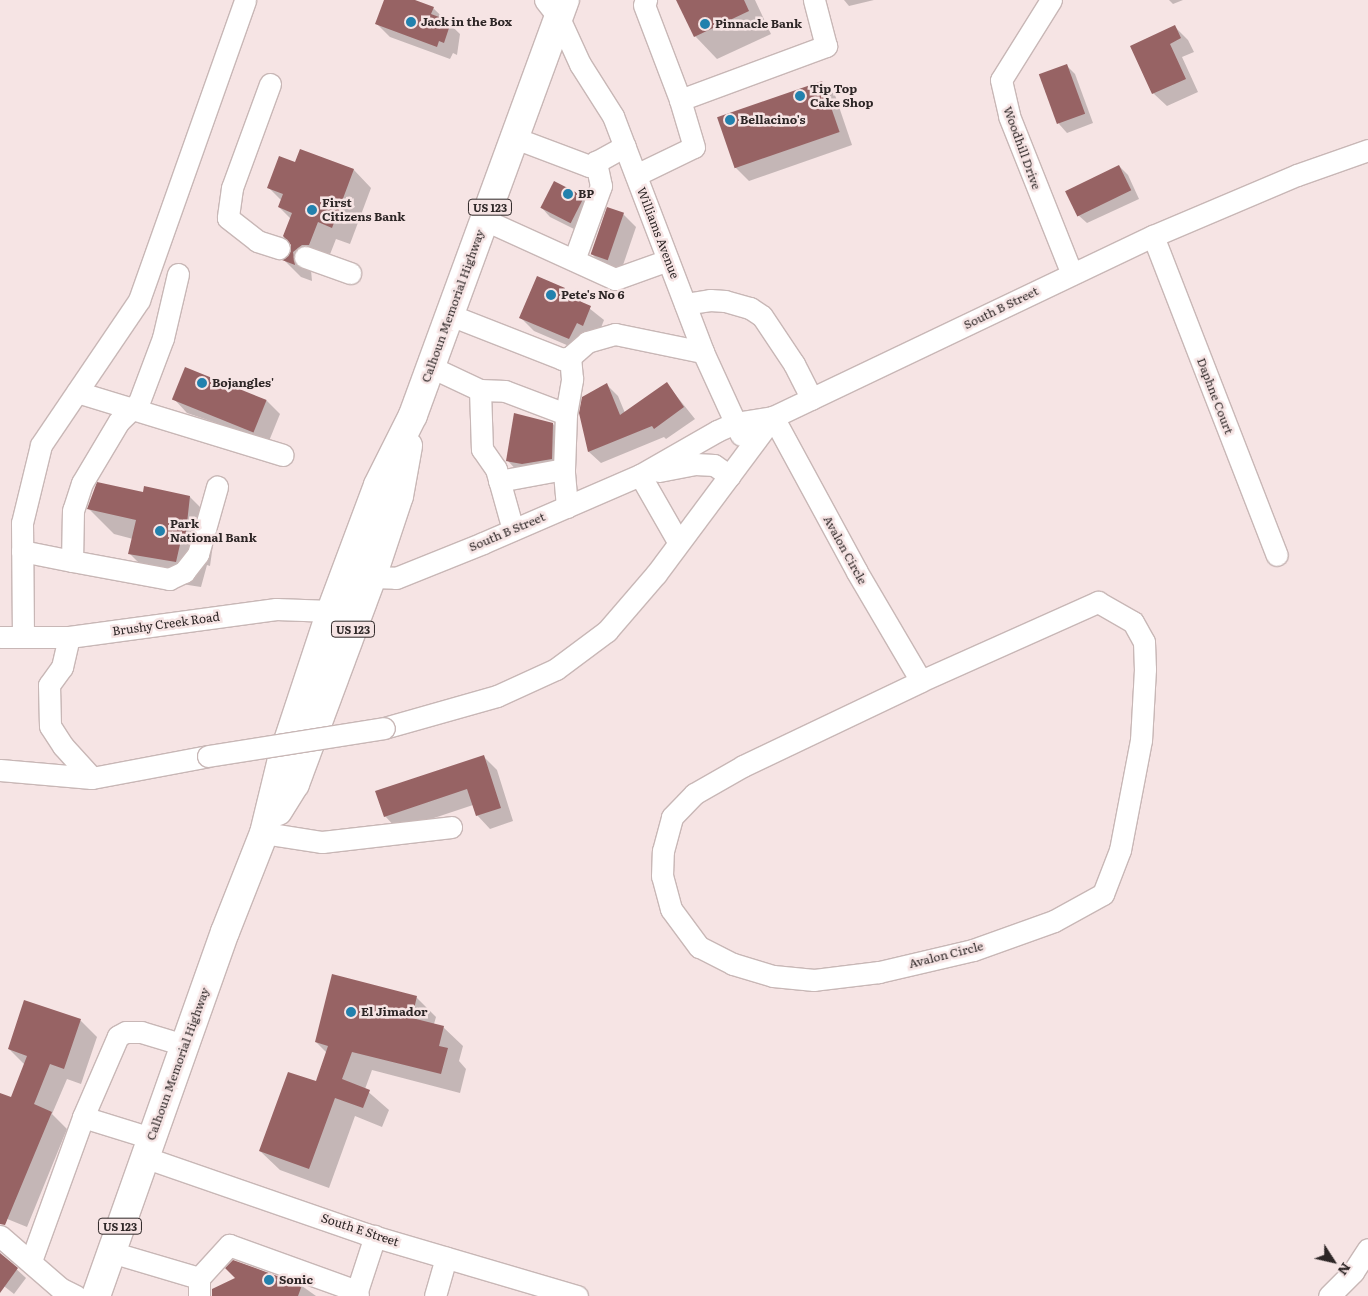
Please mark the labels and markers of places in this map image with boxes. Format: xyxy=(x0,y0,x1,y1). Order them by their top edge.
place label: Jack in the Box xyxy=(421,15,512,29)
marker: Jack in the Box xyxy=(405,16,417,28)
place label: Pinnacle Bank xyxy=(715,17,802,31)
marker: Pinnacle Bank xyxy=(699,18,711,30)
place label: Tip Top Cake Shop xyxy=(810,82,873,110)
marker: Tip Top Cake Shop xyxy=(794,90,806,102)
place label: Bellacino's xyxy=(740,113,805,127)
marker: Bellacino's xyxy=(724,114,736,126)
place label: BP xyxy=(578,187,594,201)
marker: BP xyxy=(562,188,574,200)
place label: First Citizens Bank xyxy=(322,196,405,224)
marker: First Citizens Bank xyxy=(306,204,318,216)
place label: Pete's No 6 xyxy=(561,288,624,302)
marker: Pete's No 6 xyxy=(545,289,557,301)
place label: Bojangles' xyxy=(212,376,274,390)
marker: Bojangles' xyxy=(196,377,208,389)
place label: Park National Bank xyxy=(170,517,257,545)
marker: Park National Bank xyxy=(154,525,166,537)
place label: El Jimador xyxy=(361,1005,427,1019)
marker: El Jimador xyxy=(345,1006,357,1018)
place label: Sonic xyxy=(279,1273,313,1287)
marker: Sonic xyxy=(263,1274,275,1286)

